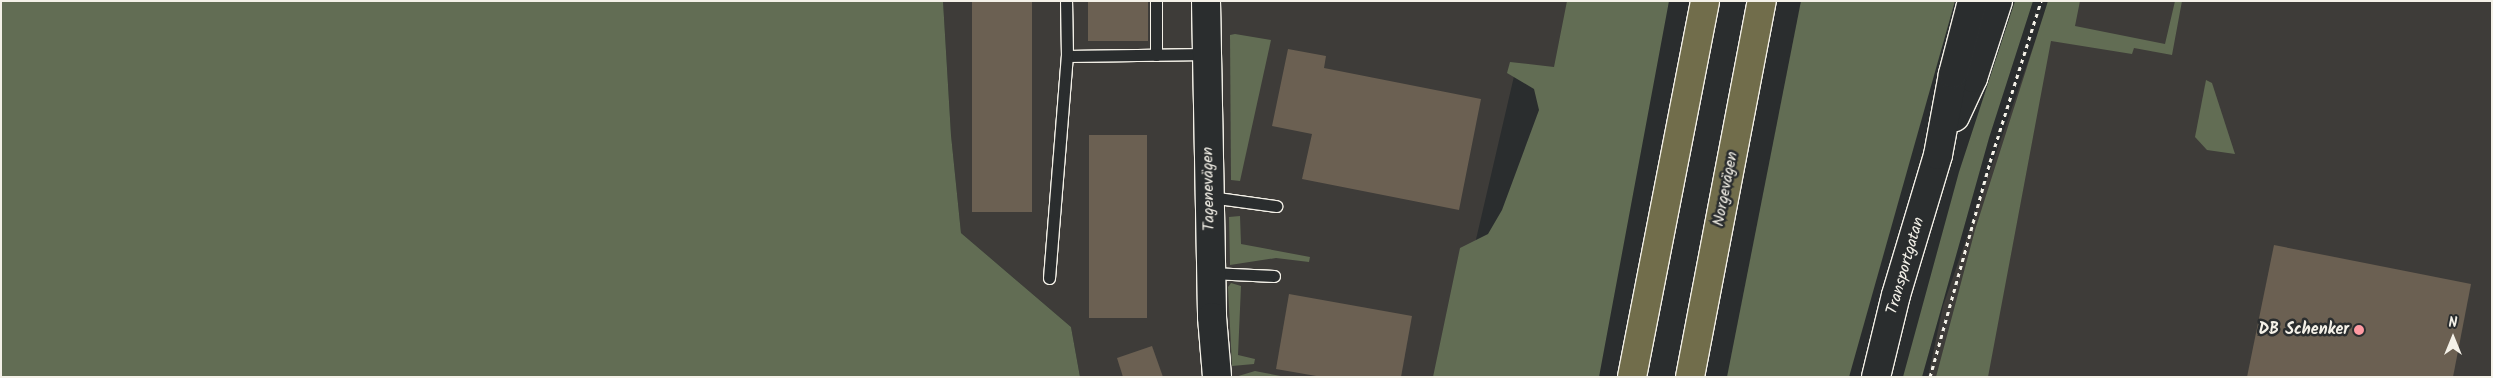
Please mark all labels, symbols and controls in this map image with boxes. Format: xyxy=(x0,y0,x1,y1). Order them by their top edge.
street label: Tagenevägen xyxy=(1199,147,1219,231)
street label: Norgevägen xyxy=(1709,150,1743,228)
street label: Transportgatan xyxy=(1883,215,1929,317)
text: N xyxy=(2449,312,2457,334)
north arrow xyxy=(2428,313,2478,363)
place label: DB Schenker xyxy=(2258,320,2349,340)
marker: DB Schenker xyxy=(2353,324,2365,336)

